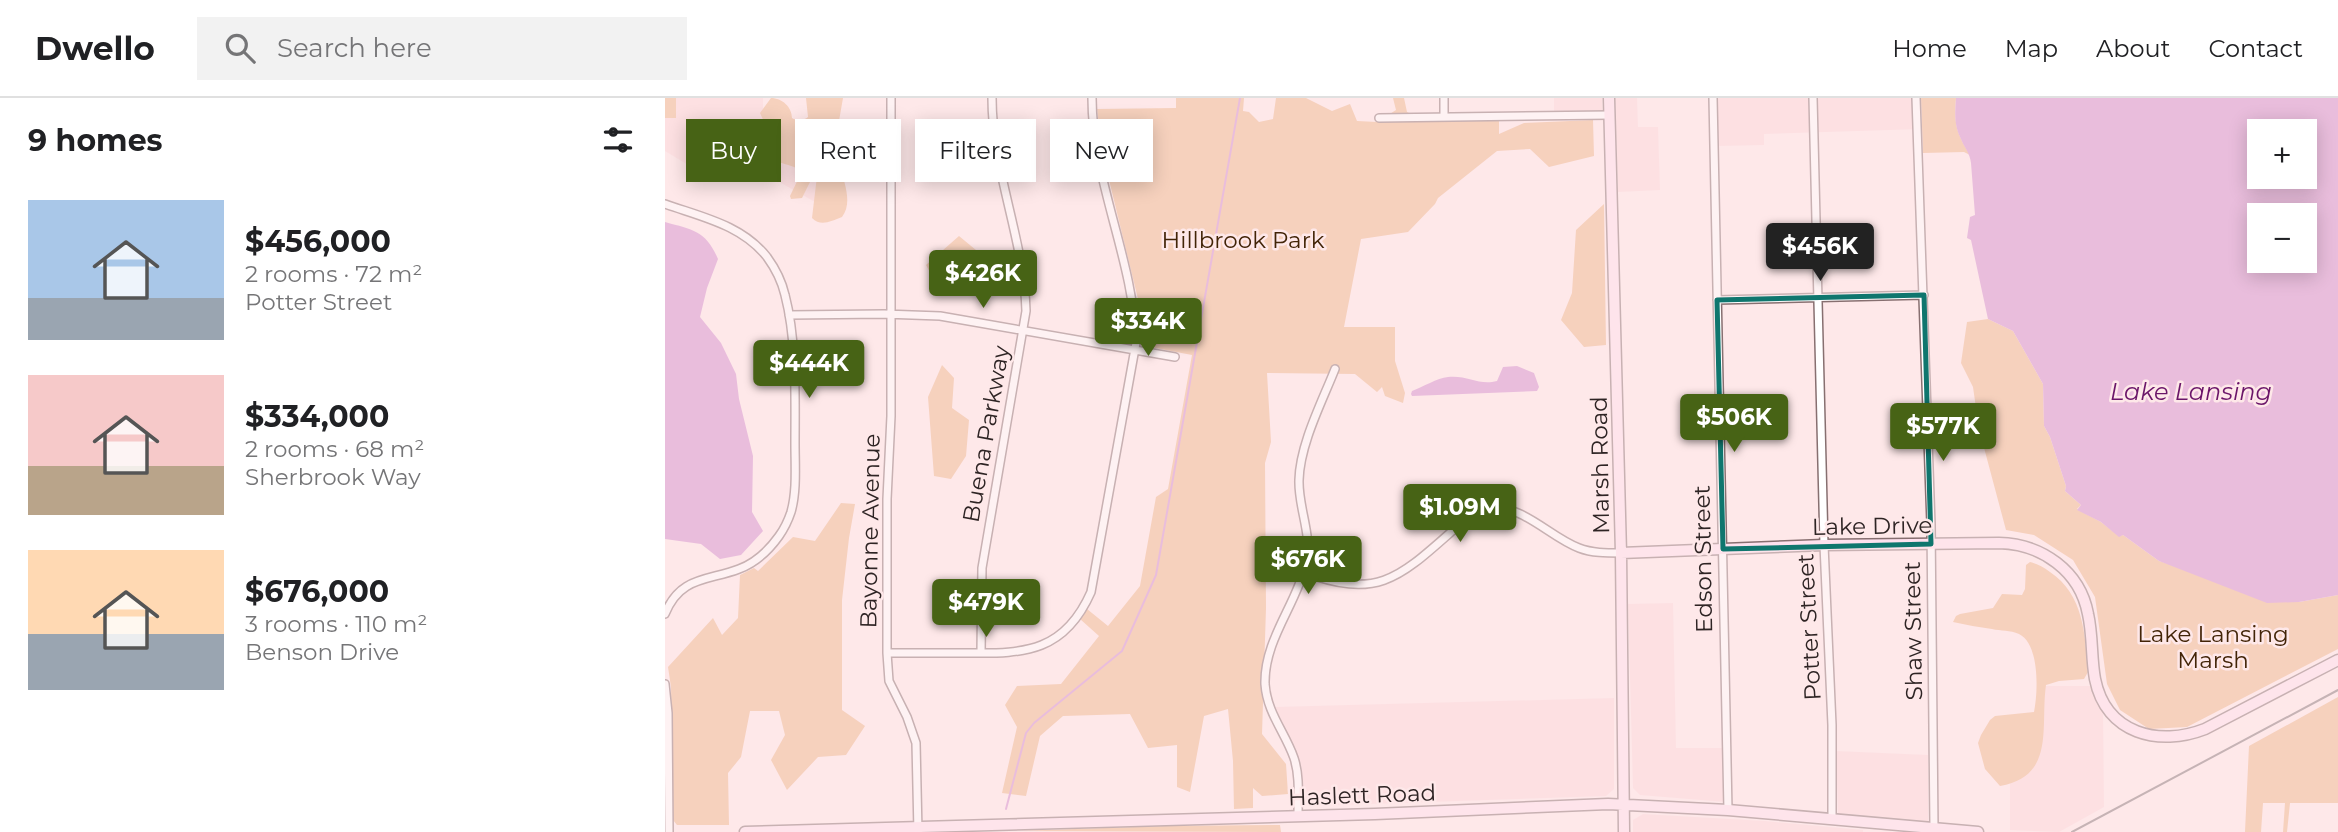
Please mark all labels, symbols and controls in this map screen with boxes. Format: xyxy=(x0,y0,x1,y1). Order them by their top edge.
search box xyxy=(197,17,687,80)
text: Dwello xyxy=(35,28,155,68)
icon: search xyxy=(221,29,259,67)
text: Search here xyxy=(277,32,432,64)
text: Home xyxy=(1892,34,1967,63)
text: Map xyxy=(2005,34,2058,63)
text: About xyxy=(2096,34,2170,63)
text: Contact xyxy=(2208,34,2303,63)
chip: Buy xyxy=(686,119,781,182)
chip: Rent xyxy=(795,119,901,182)
chip: Filters xyxy=(915,119,1036,182)
chip: New xyxy=(1050,119,1153,182)
map controls xyxy=(2247,119,2317,273)
button: + xyxy=(2247,119,2317,189)
icon: filters xyxy=(599,121,637,159)
text: 9 homes xyxy=(28,122,163,159)
button: − xyxy=(2247,203,2317,273)
text: $456,000 xyxy=(245,223,391,260)
pin: $456K xyxy=(1771,223,1869,283)
park label: Hillbrook Park xyxy=(1162,226,1325,254)
icon: home xyxy=(84,228,168,312)
text: $456K xyxy=(1782,232,1858,260)
pin: $426K xyxy=(934,250,1032,310)
text: $426K xyxy=(945,259,1021,287)
text: 2 rooms · 72 m² xyxy=(245,260,422,288)
text: Potter Street xyxy=(245,288,392,316)
pin: $334K xyxy=(1099,299,1197,358)
text: $334K xyxy=(1111,307,1185,335)
pin: $444K xyxy=(760,341,858,400)
street label: Buena Parkway xyxy=(957,343,1015,525)
text: $444K xyxy=(769,349,849,377)
water label: Lake Lansing xyxy=(2110,377,2272,406)
pin: $506K xyxy=(1685,394,1783,454)
street label: Marsh Road xyxy=(1585,396,1615,534)
text: $334,000 xyxy=(245,398,389,435)
icon: home xyxy=(84,403,168,487)
text: $506K xyxy=(1696,403,1772,431)
pin: $577K xyxy=(1894,404,1992,463)
text: $577K xyxy=(1906,412,1980,440)
street label: Bayonne Avenue xyxy=(854,433,886,629)
text: 2 rooms · 68 m² xyxy=(245,435,424,463)
text: Sherbrook Way xyxy=(245,463,421,491)
pin: $1.09M xyxy=(1403,484,1517,544)
street label: Edson Street xyxy=(1688,485,1718,633)
text: $1.09M xyxy=(1419,493,1501,521)
street label: Lake Drive xyxy=(1811,511,1933,541)
pin: $676K xyxy=(1259,536,1357,596)
text: $676K xyxy=(1271,545,1345,573)
street label: Potter Street xyxy=(1791,553,1827,701)
street label: Shaw Street xyxy=(1898,561,1928,701)
text: $676,000 xyxy=(245,573,389,610)
icon: home xyxy=(84,578,168,662)
pin: $479K xyxy=(937,580,1035,639)
text: $479K xyxy=(948,588,1024,616)
text: 3 rooms · 110 m² xyxy=(245,610,427,638)
park label: Lake Lansing Marsh xyxy=(2137,620,2289,674)
text: Benson Drive xyxy=(245,638,399,666)
street label: Haslett Road xyxy=(1288,778,1436,812)

